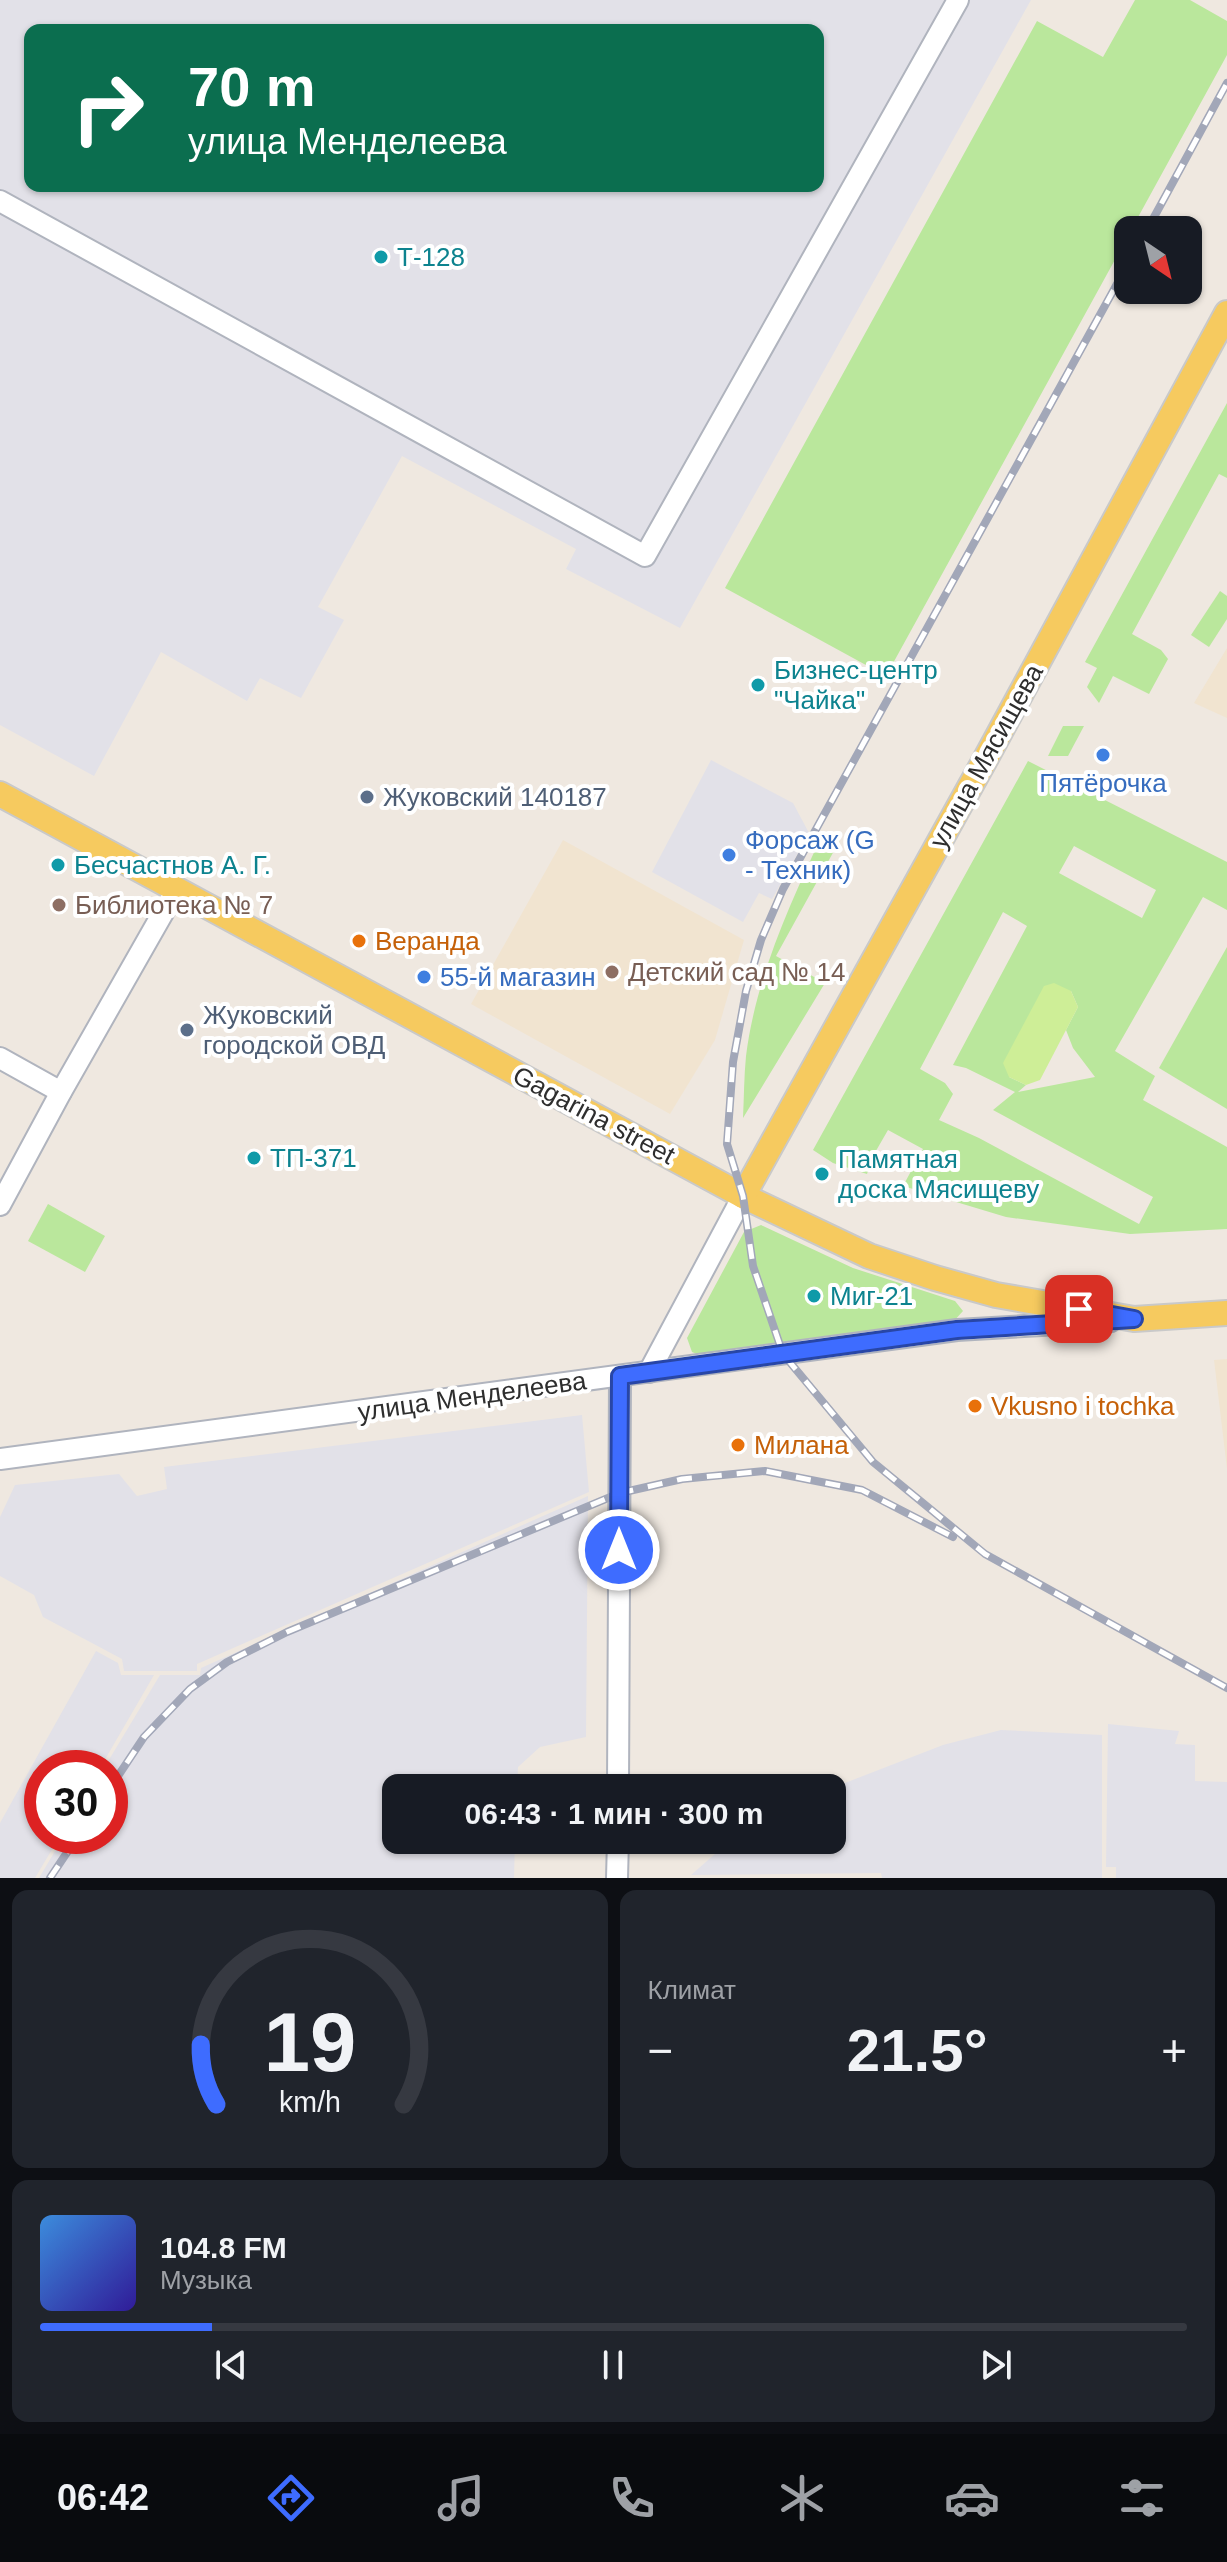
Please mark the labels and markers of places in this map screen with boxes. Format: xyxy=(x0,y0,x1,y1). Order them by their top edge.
place label: Т-128 xyxy=(397,242,465,272)
marker: Т-128 xyxy=(372,248,390,266)
place label: Бизнес-центр "Чайка" xyxy=(774,655,938,715)
marker: Бизнес-центр "Чайка" xyxy=(749,676,767,694)
marker: Пятёрочка xyxy=(1094,746,1112,764)
place label: Пятёрочка xyxy=(1039,768,1167,798)
place label: Жуковский 140187 xyxy=(383,782,607,812)
marker: Жуковский 140187 xyxy=(358,788,376,806)
place label: Форсаж (G - Техник) xyxy=(745,825,875,885)
marker: Форсаж (G - Техник) xyxy=(720,846,738,864)
place label: Бесчастнов А. Г. xyxy=(74,850,271,880)
marker: Бесчастнов А. Г. xyxy=(49,856,67,874)
place label: Библиотека № 7 xyxy=(75,890,273,920)
marker: Библиотека № 7 xyxy=(50,896,68,914)
place label: Веранда xyxy=(375,926,480,956)
marker: Веранда xyxy=(350,932,368,950)
place label: Детский сад № 14 xyxy=(628,957,845,987)
place label: 55-й магазин xyxy=(440,962,596,992)
marker: Детский сад № 14 xyxy=(603,963,621,981)
marker: 55-й магазин xyxy=(415,968,433,986)
place label: Жуковский городской ОВД xyxy=(203,1000,386,1060)
marker: Жуковский городской ОВД xyxy=(178,1021,196,1039)
place label: ТП-371 xyxy=(270,1143,357,1173)
place label: Памятная доска Мясищеву xyxy=(838,1144,1039,1204)
marker: ТП-371 xyxy=(245,1149,263,1167)
marker: Памятная доска Мясищеву xyxy=(813,1165,831,1183)
pin xyxy=(1045,1275,1113,1343)
place label: Миг-21 xyxy=(830,1281,913,1311)
marker: Миг-21 xyxy=(805,1287,823,1305)
place label: Vkusno i tochka xyxy=(991,1391,1175,1421)
marker: Vkusno i tochka xyxy=(966,1397,984,1415)
place label: Милана xyxy=(754,1430,849,1460)
marker: Милана xyxy=(729,1436,747,1454)

